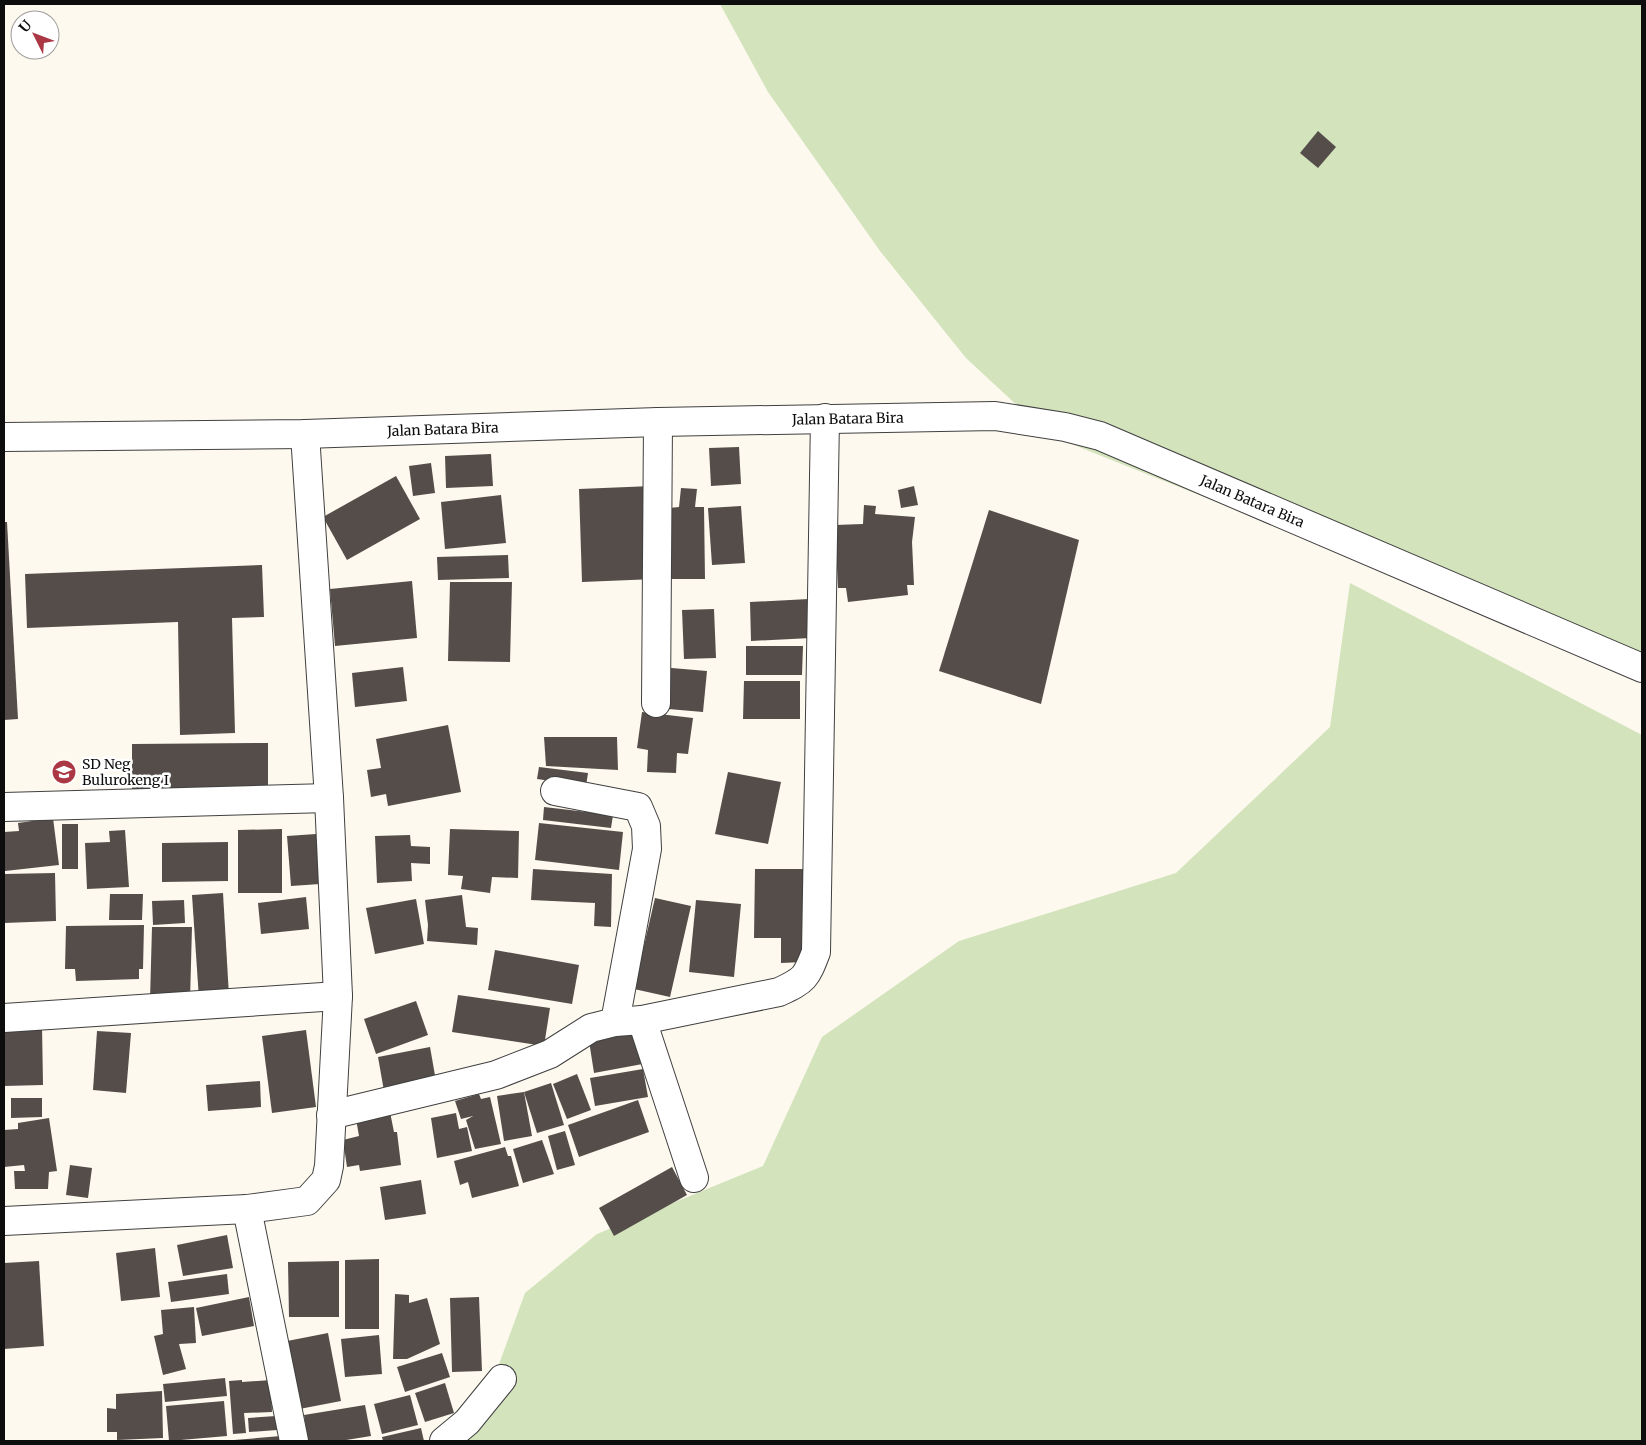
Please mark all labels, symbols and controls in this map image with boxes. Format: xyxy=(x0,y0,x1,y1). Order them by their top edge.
north arrow xyxy=(10,10,60,60)
text: U xyxy=(15,16,36,36)
street label: Jalan Batara Bira xyxy=(791,409,904,429)
street label: Jalan Batara Bira xyxy=(386,418,499,440)
street label: Jalan Batara Bira xyxy=(1197,471,1308,532)
place label: SD Neg Bulurokeng I xyxy=(82,755,169,789)
school or university icon: SD Neg Bulurokeng I xyxy=(51,759,77,785)

